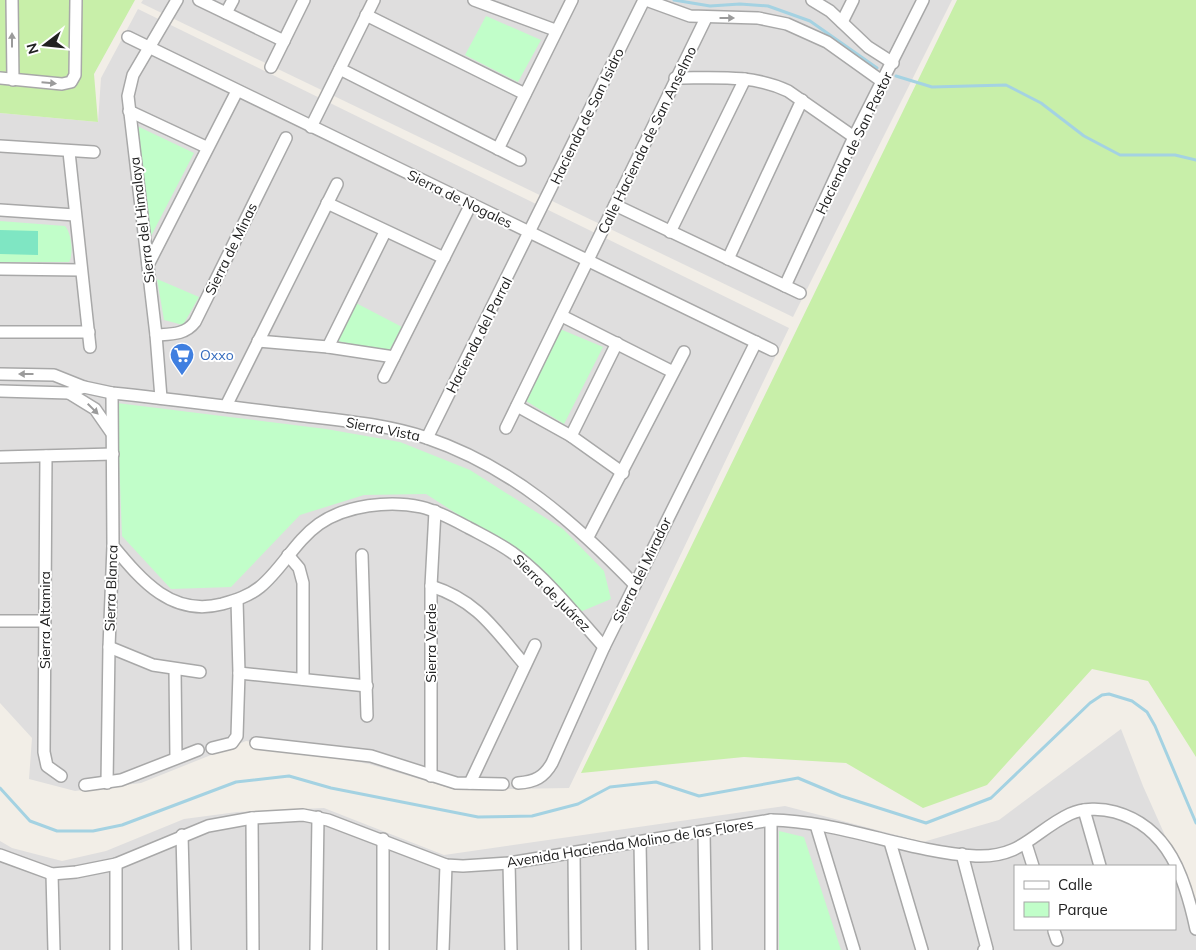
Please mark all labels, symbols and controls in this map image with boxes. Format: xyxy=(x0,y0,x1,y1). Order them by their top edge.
one-way arrow xyxy=(719,14,735,22)
north arrow xyxy=(20,20,70,70)
one-way arrow xyxy=(8,32,16,48)
text: N xyxy=(22,41,43,56)
street label: Calle Hacienda de San Anselmo xyxy=(594,43,700,237)
street label: Hacienda de San Isidro xyxy=(546,45,628,187)
street label: Hacienda de San Pastor xyxy=(812,68,897,217)
one-way arrow xyxy=(41,79,57,87)
street label: Sierra del Himalaya xyxy=(125,156,159,284)
street label: Sierra de Nogales xyxy=(405,166,516,232)
street label: Sierra de Minas xyxy=(201,200,261,298)
street label: Hacienda del Parral xyxy=(442,274,516,396)
supermarket icon: Oxxo xyxy=(169,342,195,376)
place label: Oxxo xyxy=(200,346,234,364)
one-way arrow xyxy=(18,370,34,378)
one-way arrow xyxy=(87,403,99,415)
street label: Sierra Vista xyxy=(344,413,422,445)
street label: Sierra del Mirador xyxy=(609,514,676,626)
street label: Sierra Blanca xyxy=(100,544,122,632)
street label: Sierra de Juárez xyxy=(509,550,595,636)
street label: Sierra Altamira xyxy=(36,571,54,669)
street label: Sierra Verde xyxy=(422,603,440,683)
street label: Avenida Hacienda Molino de las Flores xyxy=(505,815,755,871)
legend xyxy=(1014,865,1176,930)
text: Calle xyxy=(1058,875,1092,894)
text: Parque xyxy=(1058,900,1108,919)

